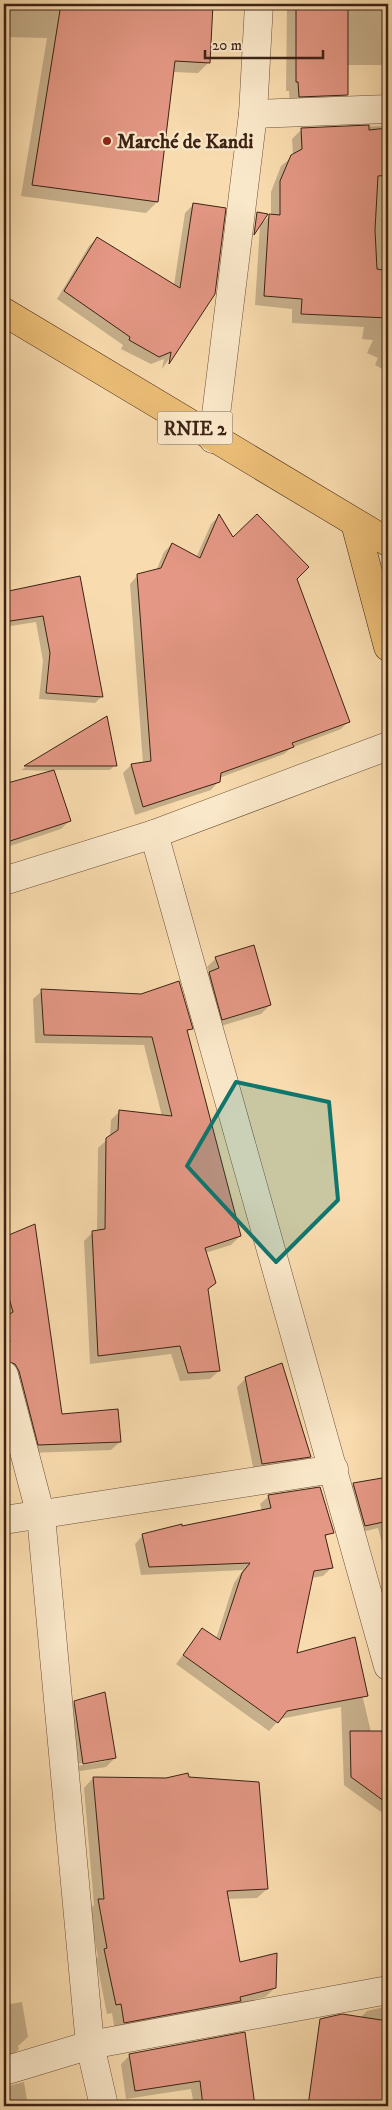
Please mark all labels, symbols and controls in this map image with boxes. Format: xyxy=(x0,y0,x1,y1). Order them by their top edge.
scale bar xyxy=(205,28,322,60)
text: 20 m xyxy=(212,36,242,55)
place label: Marché de Kandi xyxy=(117,130,253,155)
marker: Marché de Kandi xyxy=(101,135,113,147)
road number: RNIE 2 xyxy=(158,412,232,444)

